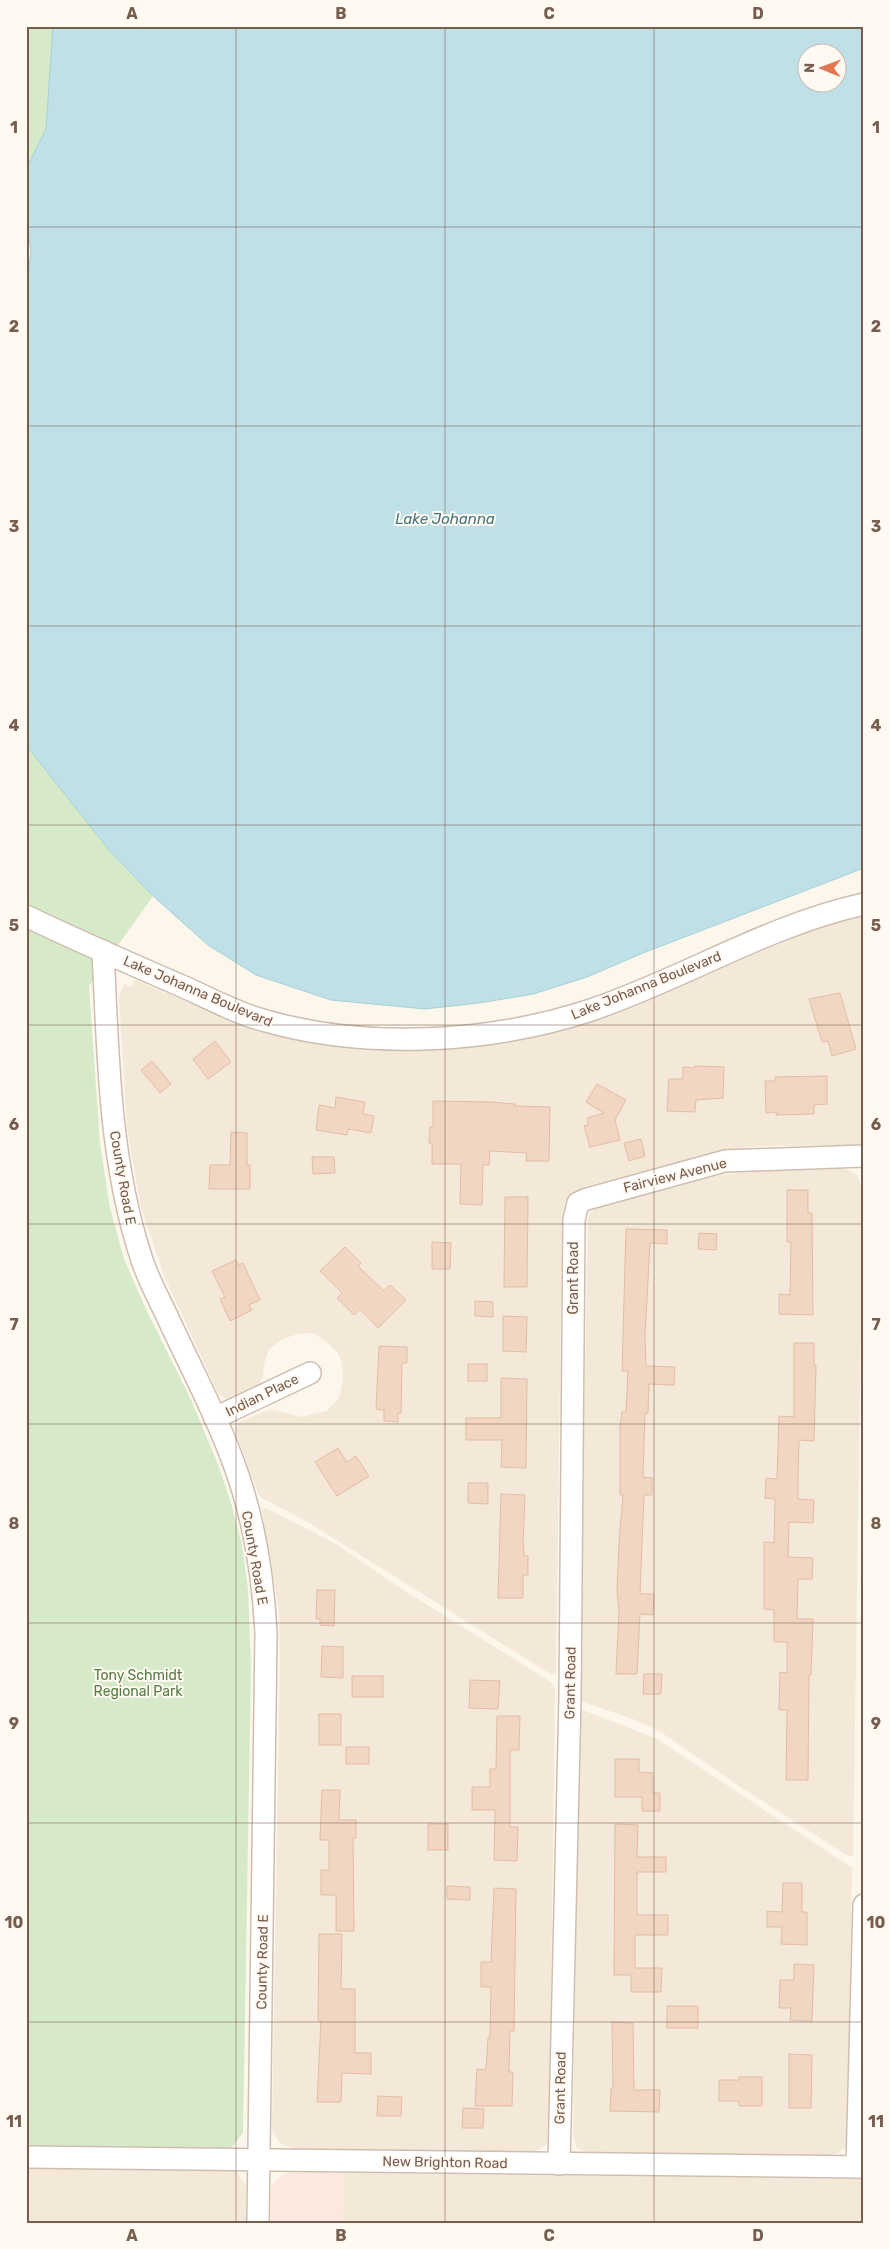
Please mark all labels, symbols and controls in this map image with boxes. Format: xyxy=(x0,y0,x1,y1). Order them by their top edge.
text: A xyxy=(126,4,138,23)
text: B xyxy=(335,4,347,23)
text: C xyxy=(543,4,555,23)
text: D xyxy=(752,4,764,23)
north arrow xyxy=(798,42,848,92)
text: N xyxy=(801,63,818,73)
text: 1 xyxy=(10,118,18,137)
text: 1 xyxy=(872,118,880,137)
text: 2 xyxy=(9,317,19,336)
text: 2 xyxy=(871,317,881,336)
water label: Lake Johanna xyxy=(395,510,495,528)
text: 3 xyxy=(9,517,19,536)
text: 3 xyxy=(871,517,881,536)
text: 4 xyxy=(9,716,20,735)
text: 4 xyxy=(871,716,882,735)
text: 5 xyxy=(9,916,19,935)
text: 5 xyxy=(871,916,881,935)
street label: Lake Johanna Boulevard xyxy=(569,948,724,1023)
street label: Lake Johanna Boulevard xyxy=(121,952,275,1031)
text: 6 xyxy=(9,1115,19,1134)
text: 6 xyxy=(871,1115,881,1134)
street label: County Road E xyxy=(106,1130,139,1227)
street label: Fairview Avenue xyxy=(622,1154,729,1197)
street label: Grant Road xyxy=(565,1242,582,1314)
text: 7 xyxy=(9,1315,19,1334)
text: 7 xyxy=(871,1315,881,1334)
street label: Indian Place xyxy=(223,1370,302,1420)
street label: County Road E xyxy=(238,1510,271,1607)
text: 8 xyxy=(9,1514,20,1533)
text: 8 xyxy=(871,1514,882,1533)
street label: Grant Road xyxy=(561,1646,580,1720)
park label: Tony Schmidt Regional Park xyxy=(94,1667,183,1700)
text: 9 xyxy=(9,1714,19,1733)
text: 9 xyxy=(871,1714,881,1733)
text: 10 xyxy=(5,1913,24,1932)
text: 10 xyxy=(867,1913,886,1932)
street label: County Road E xyxy=(253,1914,272,2010)
street label: Grant Road xyxy=(551,2051,570,2125)
text: 11 xyxy=(6,2112,22,2131)
text: 11 xyxy=(868,2112,884,2131)
street label: New Brighton Road xyxy=(382,2153,508,2172)
text: A xyxy=(126,2226,138,2245)
text: B xyxy=(335,2226,347,2245)
text: C xyxy=(543,2226,555,2245)
text: D xyxy=(752,2226,764,2245)

